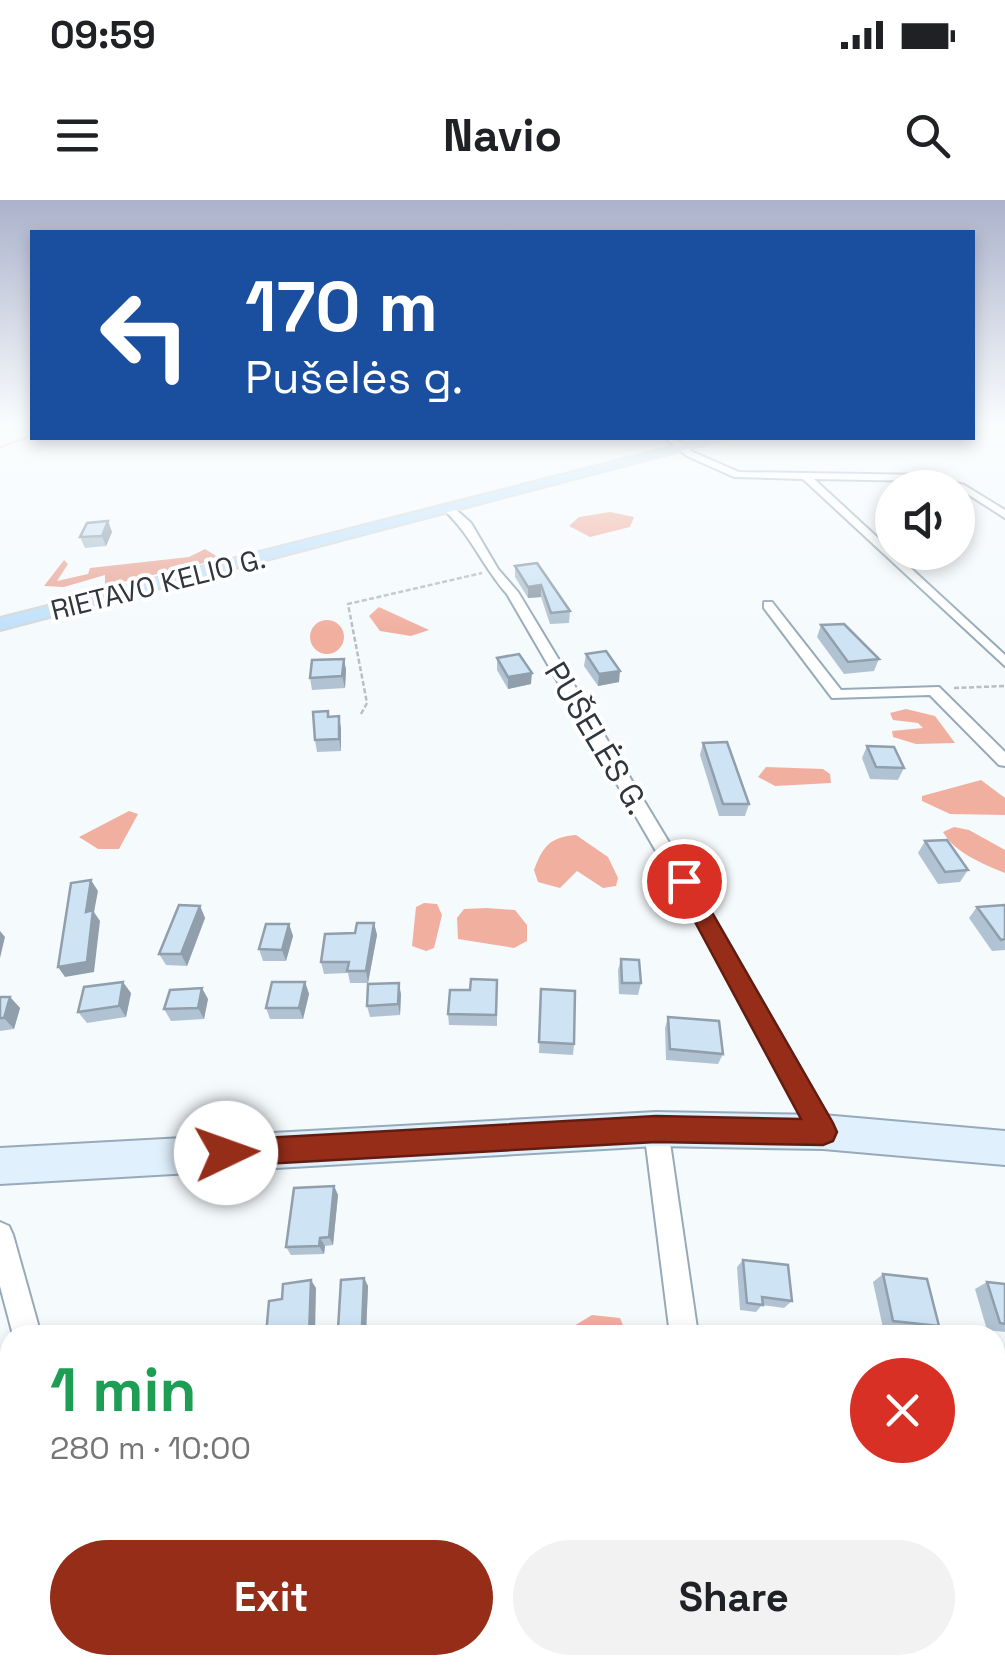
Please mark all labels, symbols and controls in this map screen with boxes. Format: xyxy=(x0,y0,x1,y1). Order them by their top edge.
text: 09:59 xyxy=(50,11,156,59)
text: Navio xyxy=(443,107,562,164)
icon: menu xyxy=(50,108,105,163)
icon: search xyxy=(900,108,955,163)
text: 170 m xyxy=(245,262,438,351)
icon: left xyxy=(80,270,210,400)
text: Pušelės g. xyxy=(245,349,463,406)
map controls xyxy=(875,470,975,570)
button: sound xyxy=(875,470,975,570)
street label: RIETAVO KELIO G. xyxy=(47,540,269,628)
street label: PUŠELĖS G. xyxy=(536,655,658,821)
pin xyxy=(642,839,727,924)
icon: arrive xyxy=(657,854,712,909)
position arrow xyxy=(174,1101,278,1205)
text: 1 min xyxy=(50,1352,197,1429)
button: close xyxy=(850,1358,955,1463)
text: 280 m · 10:00 xyxy=(50,1428,251,1468)
button: Exit xyxy=(50,1540,493,1655)
button: Share xyxy=(513,1540,955,1655)

